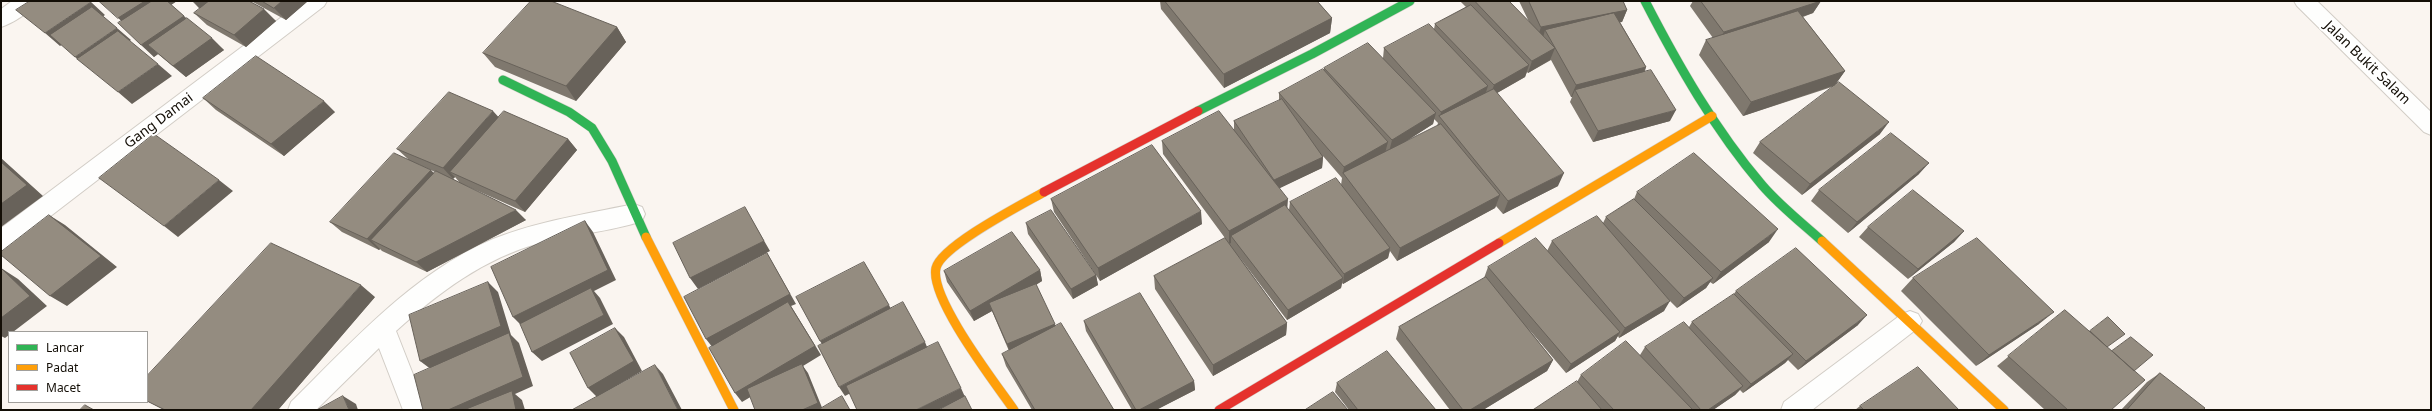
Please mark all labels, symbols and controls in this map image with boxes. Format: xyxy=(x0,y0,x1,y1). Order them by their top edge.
street label: Jalan Bukit Salam xyxy=(2320,18,2414,108)
street label: Gang Damai xyxy=(121,90,197,152)
legend xyxy=(8,331,148,403)
text: Lancar xyxy=(46,339,84,356)
text: Padat xyxy=(46,359,78,376)
text: Macet xyxy=(46,379,80,396)

